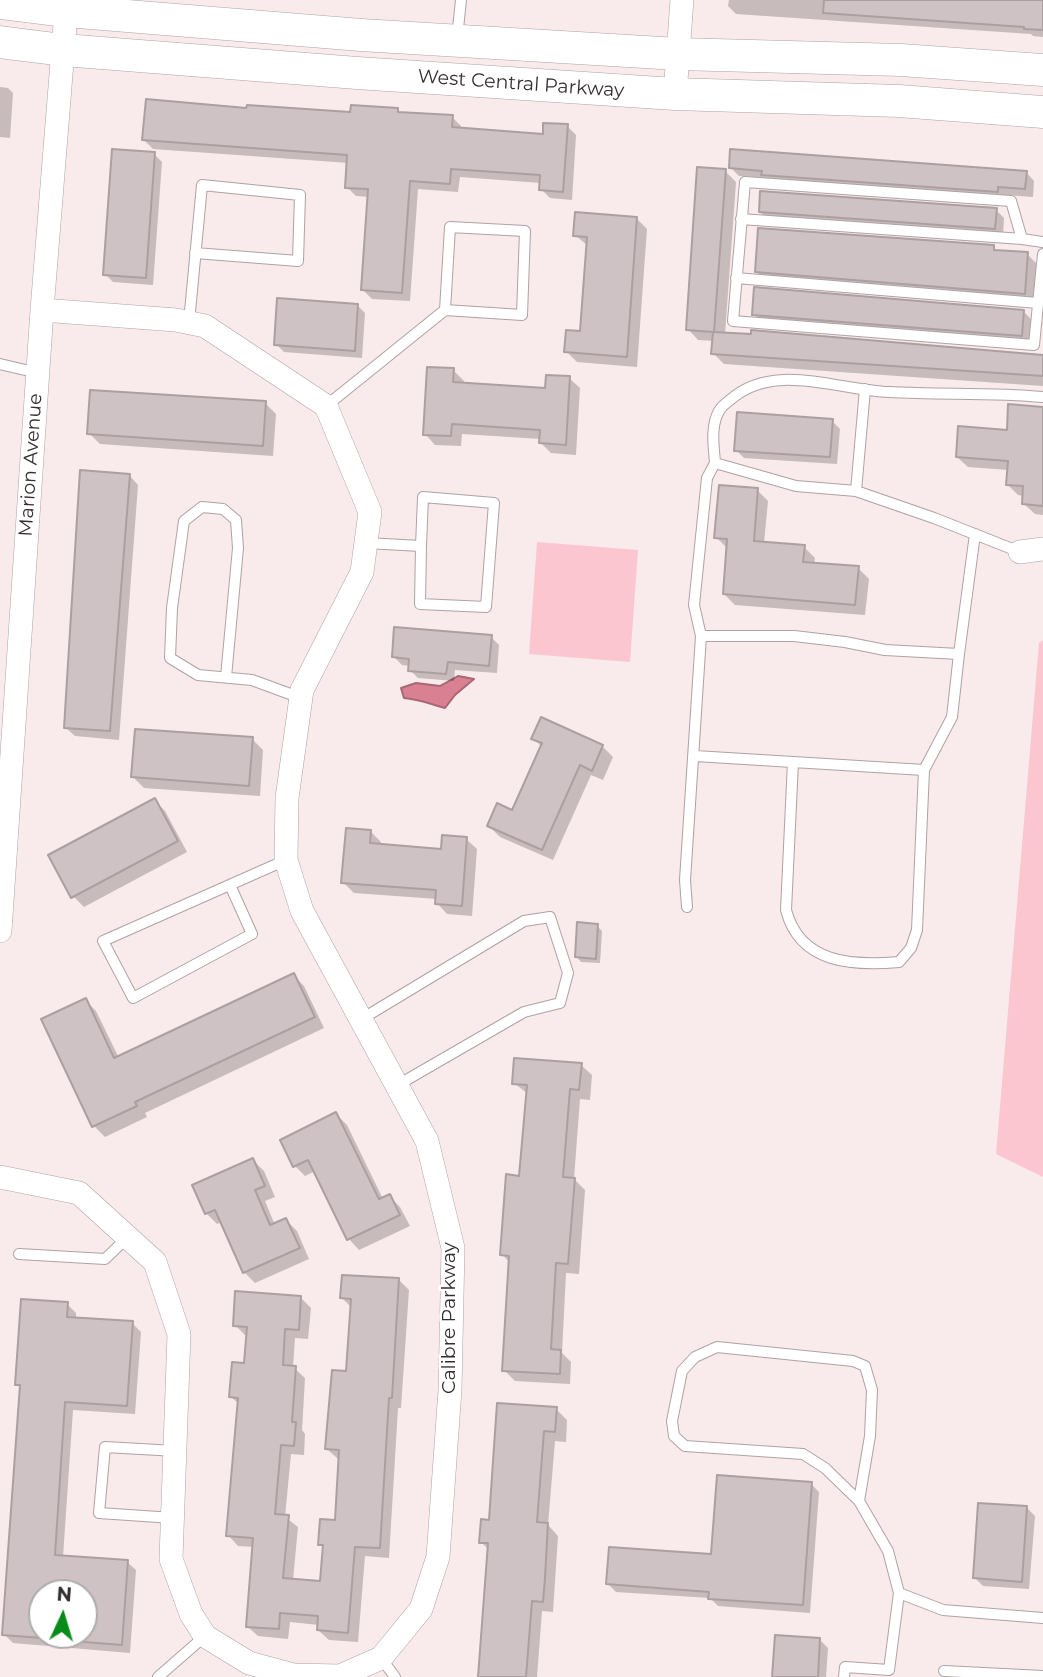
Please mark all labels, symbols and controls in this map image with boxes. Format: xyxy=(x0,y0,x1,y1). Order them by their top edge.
street label: West Central Parkway xyxy=(417,65,625,103)
street label: Marion Avenue xyxy=(15,393,47,537)
street label: Calibre Parkway xyxy=(438,1242,460,1394)
north arrow xyxy=(28,1579,98,1649)
text: N xyxy=(56,1583,73,1607)

